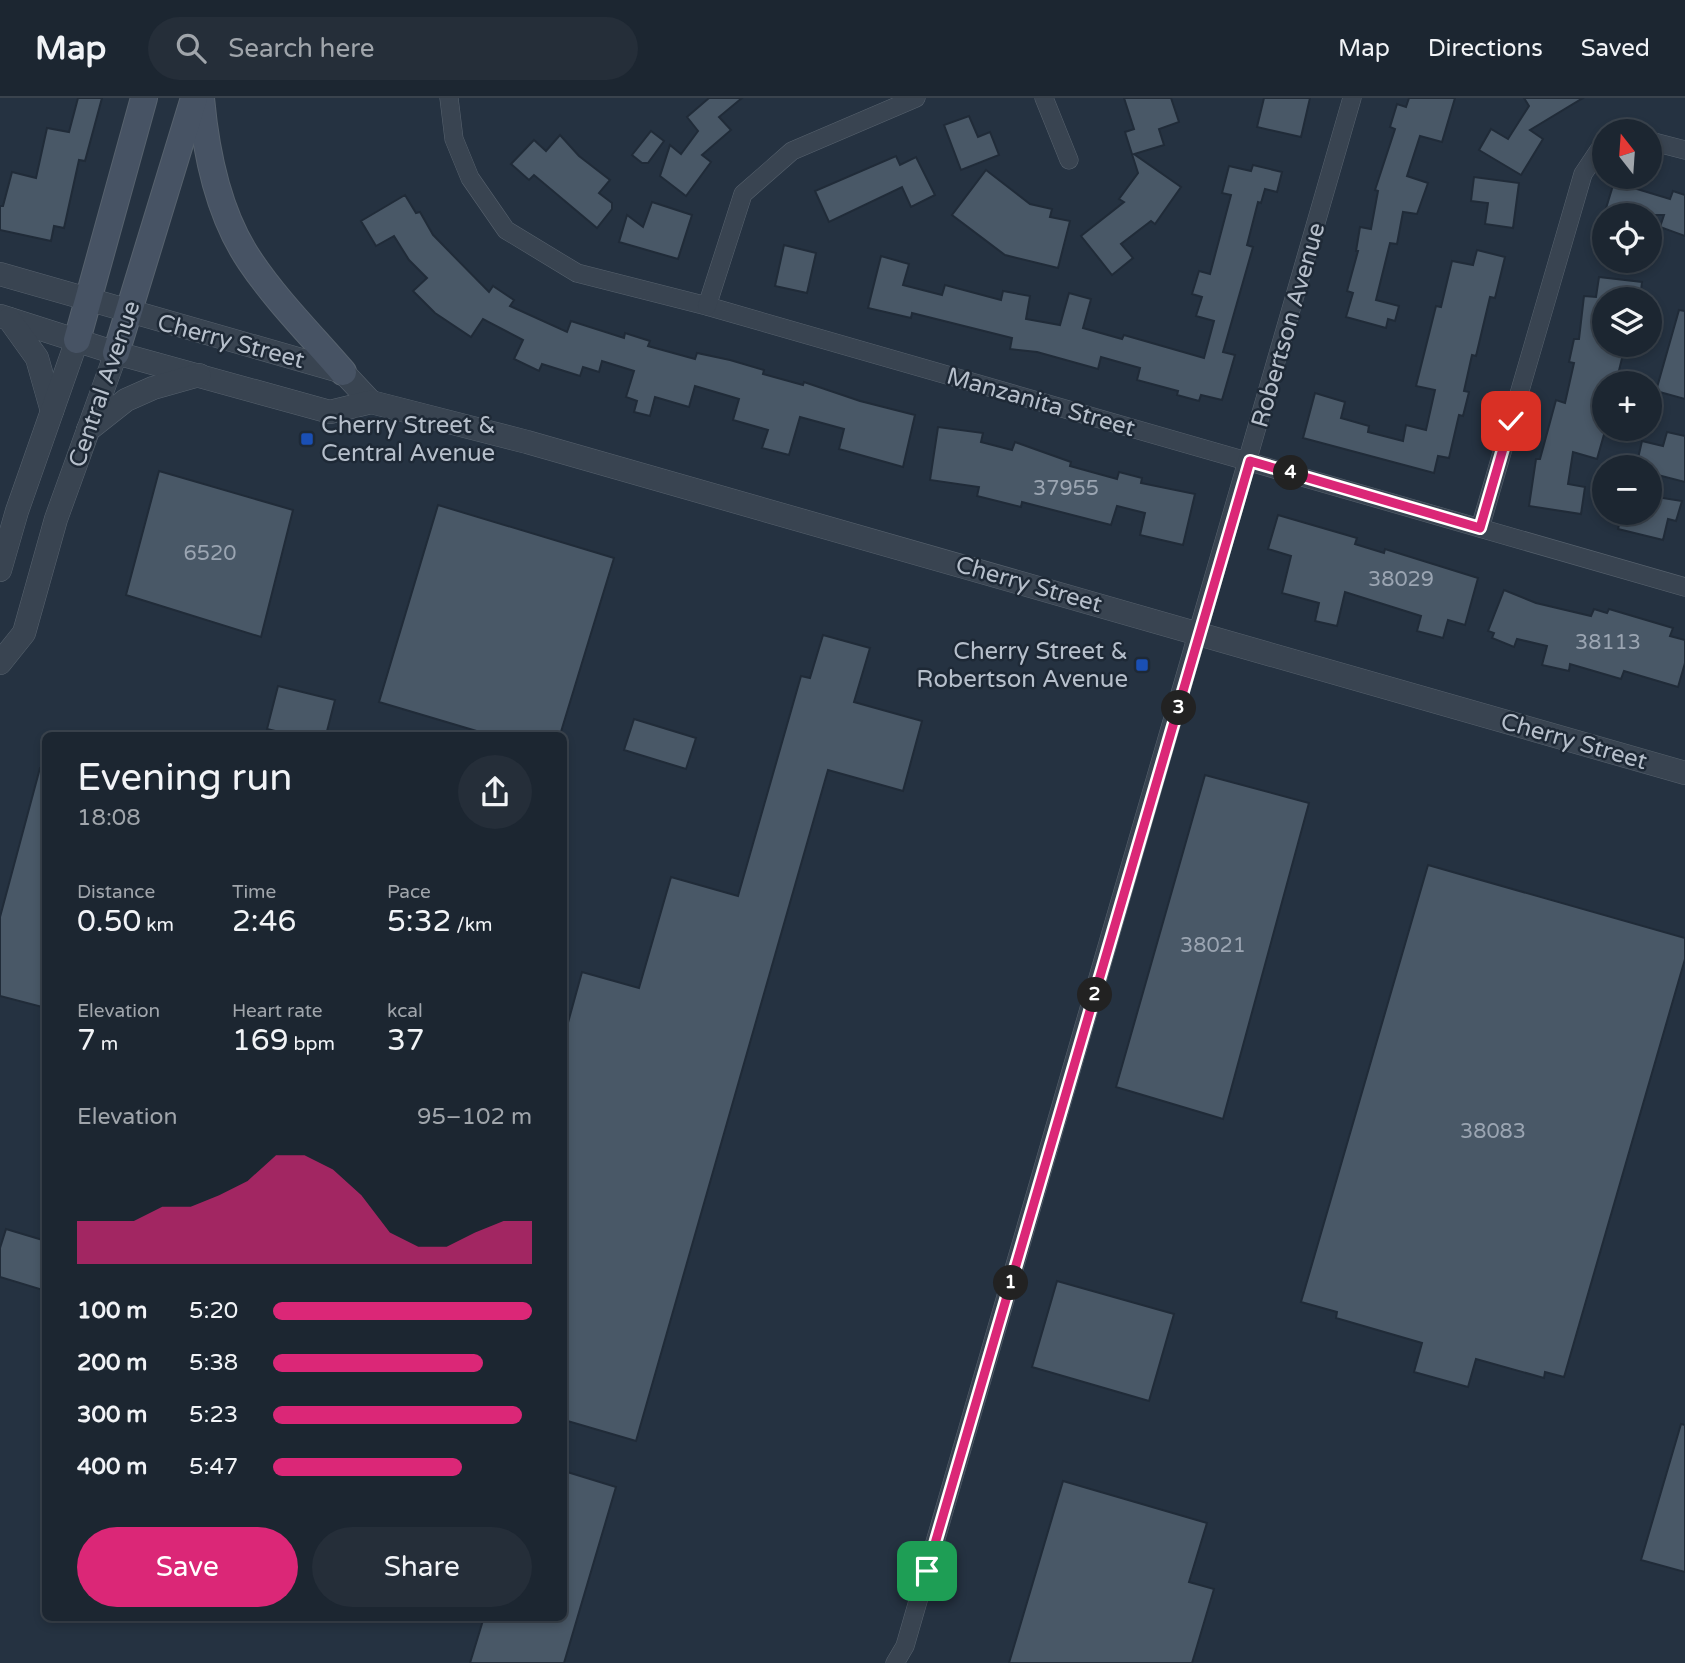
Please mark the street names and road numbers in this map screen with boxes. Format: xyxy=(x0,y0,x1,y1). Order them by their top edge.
street label: Robertson Avenue xyxy=(1245,219,1332,431)
street label: Central Avenue xyxy=(62,297,147,471)
street label: Cherry Street xyxy=(154,308,308,375)
street label: Manzanita Street xyxy=(943,362,1138,443)
street label: Cherry Street xyxy=(952,550,1105,619)
street label: Cherry Street xyxy=(1497,707,1650,776)

